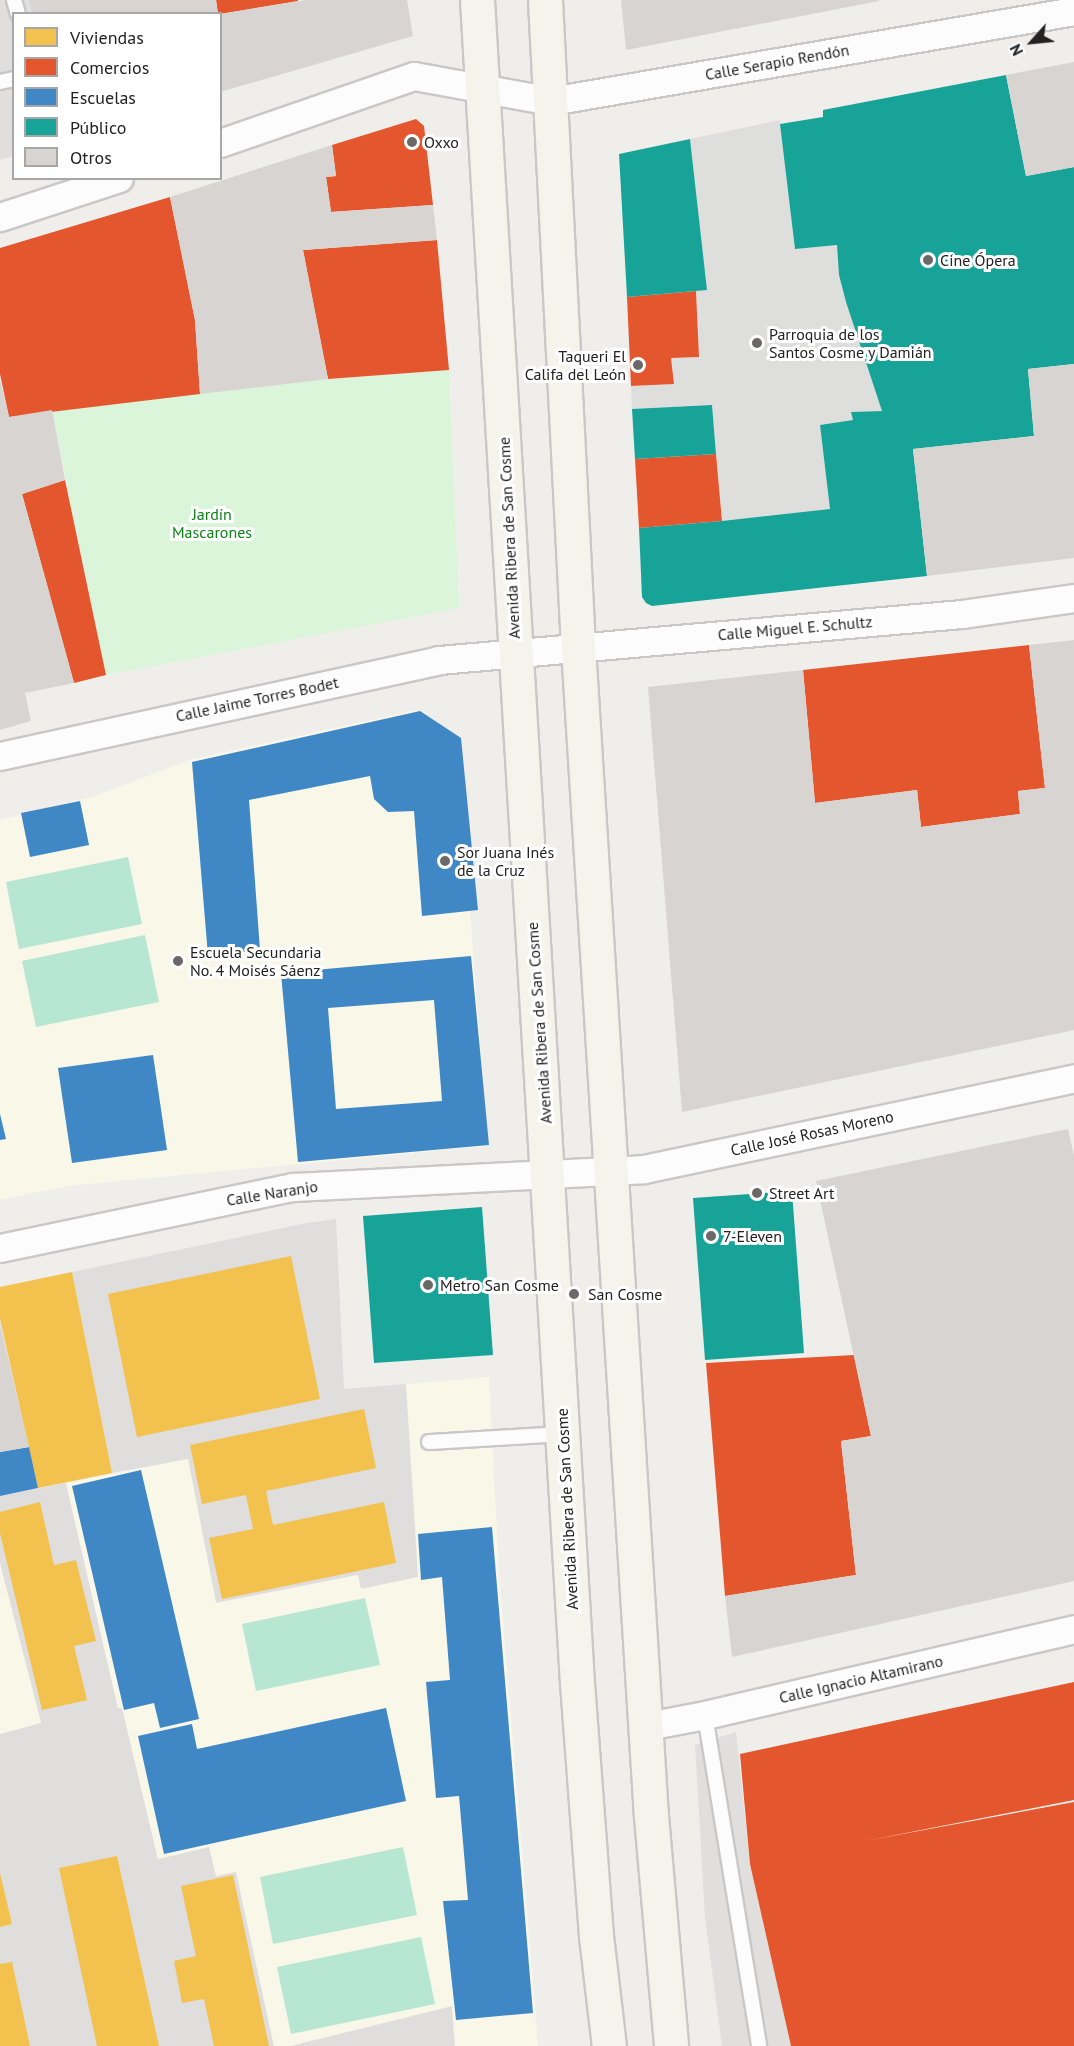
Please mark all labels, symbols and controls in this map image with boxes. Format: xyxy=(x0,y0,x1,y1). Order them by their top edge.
legend xyxy=(12,12,222,180)
north arrow xyxy=(1002,12,1062,72)
text: Viviendas xyxy=(70,26,144,49)
street label: Calle Serapio Rendón xyxy=(703,40,851,84)
text: N xyxy=(1005,41,1027,59)
text: Comercios xyxy=(70,56,149,79)
text: Escuelas xyxy=(70,86,136,109)
text: Público xyxy=(70,116,126,139)
place label: Oxxo xyxy=(424,132,459,152)
marker: Oxxo xyxy=(405,135,419,149)
text: Otros xyxy=(70,146,112,169)
place label: Cine Ópera xyxy=(940,250,1016,270)
marker: Cine Ópera xyxy=(921,253,935,267)
place label: Parroquia de los Santos Cosme y Damián xyxy=(769,324,932,362)
marker: Parroquia de los Santos Cosme y Damián xyxy=(750,336,764,350)
place label: Taqueri El Califa del León xyxy=(525,346,626,384)
marker: Taqueri El Califa del León xyxy=(631,358,645,372)
street label: Avenida Ribera de San Cosme xyxy=(494,437,524,639)
park label: Jardín Mascarones xyxy=(172,504,252,542)
street label: Calle Miguel E. Schultz xyxy=(716,612,874,644)
street label: Calle Jaime Torres Bodet xyxy=(174,672,340,726)
place label: Sor Juana Inés de la Cruz xyxy=(457,842,554,880)
marker: Sor Juana Inés de la Cruz xyxy=(438,854,452,868)
street label: Avenida Ribera de San Cosme xyxy=(522,922,556,1124)
place label: Escuela Secundaria No. 4 Moisés Sáenz xyxy=(190,942,322,980)
marker: Escuela Secundaria No. 4 Moisés Sáenz xyxy=(171,954,185,968)
street label: Calle José Rosas Moreno xyxy=(729,1106,895,1160)
street label: Calle Naranjo xyxy=(225,1176,319,1210)
place label: Street Art xyxy=(769,1183,835,1203)
marker: Street Art xyxy=(750,1186,764,1200)
place label: 7-Eleven xyxy=(723,1226,782,1246)
marker: 7-Eleven xyxy=(704,1229,718,1243)
place label: Metro San Cosme xyxy=(440,1275,559,1295)
marker: Metro San Cosme xyxy=(421,1278,435,1292)
place label: San Cosme xyxy=(588,1284,662,1304)
marker: San Cosme xyxy=(565,1285,583,1303)
street label: Avenida Ribera de San Cosme xyxy=(552,1408,582,1610)
street label: Calle Ignacio Altamirano xyxy=(777,1651,945,1707)

